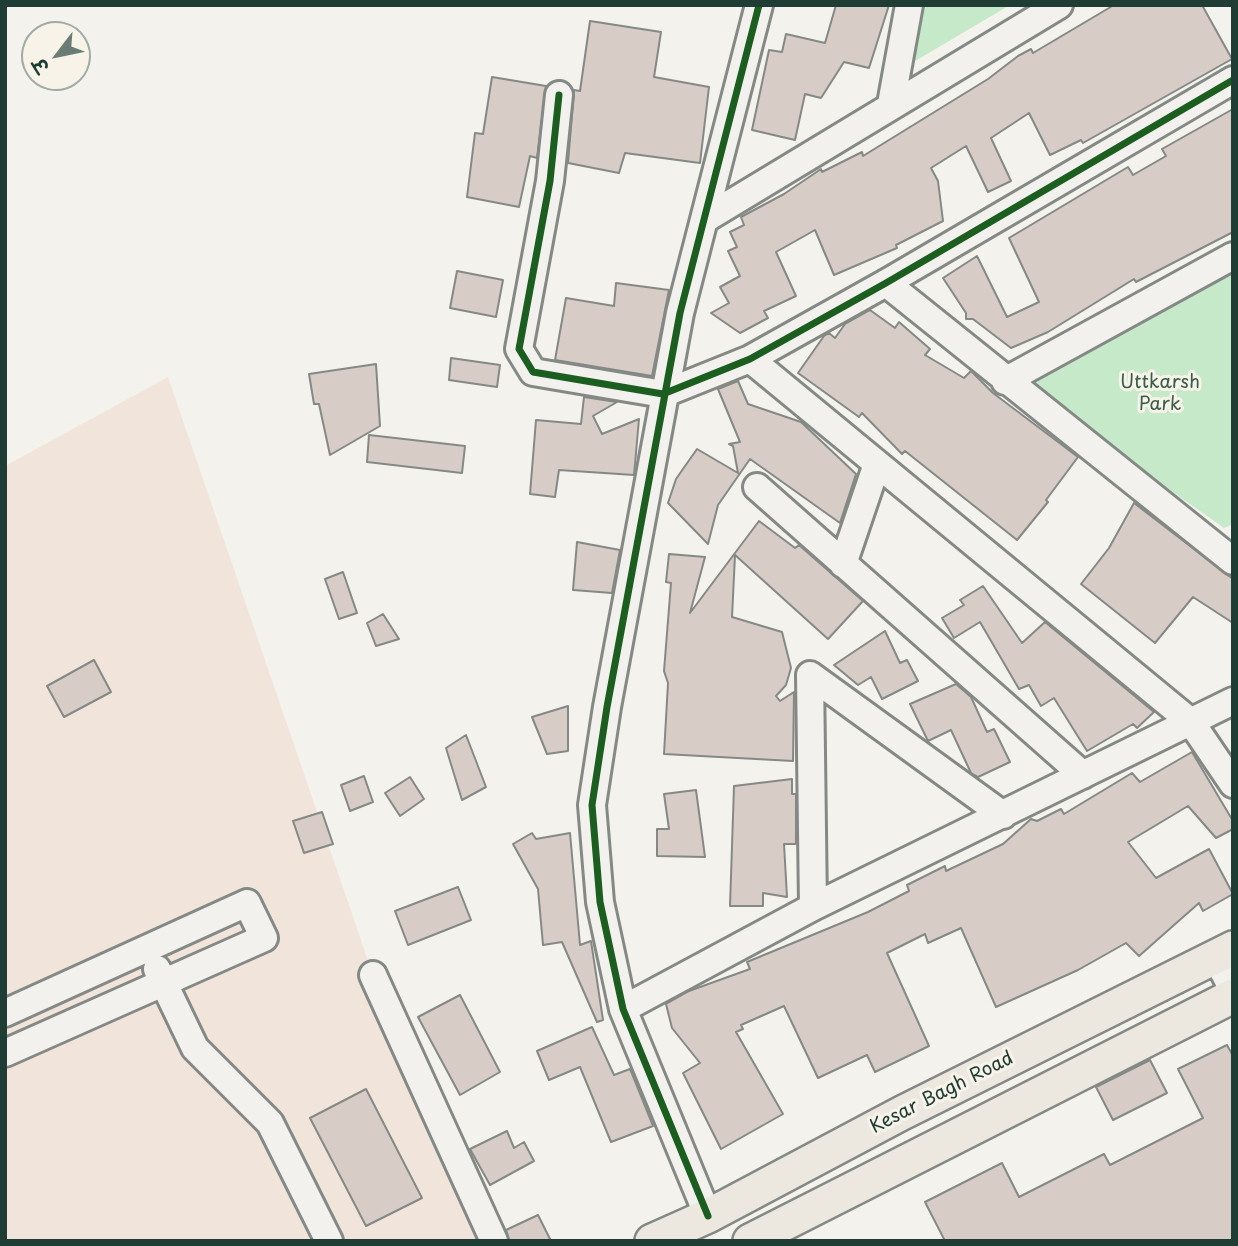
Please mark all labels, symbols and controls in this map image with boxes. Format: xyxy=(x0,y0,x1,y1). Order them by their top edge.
north arrow xyxy=(21,21,91,91)
text: उ xyxy=(25,53,55,79)
park label: Uttkarsh Park xyxy=(1120,372,1200,416)
street label: Kesar Bagh Road xyxy=(867,1047,1017,1139)

